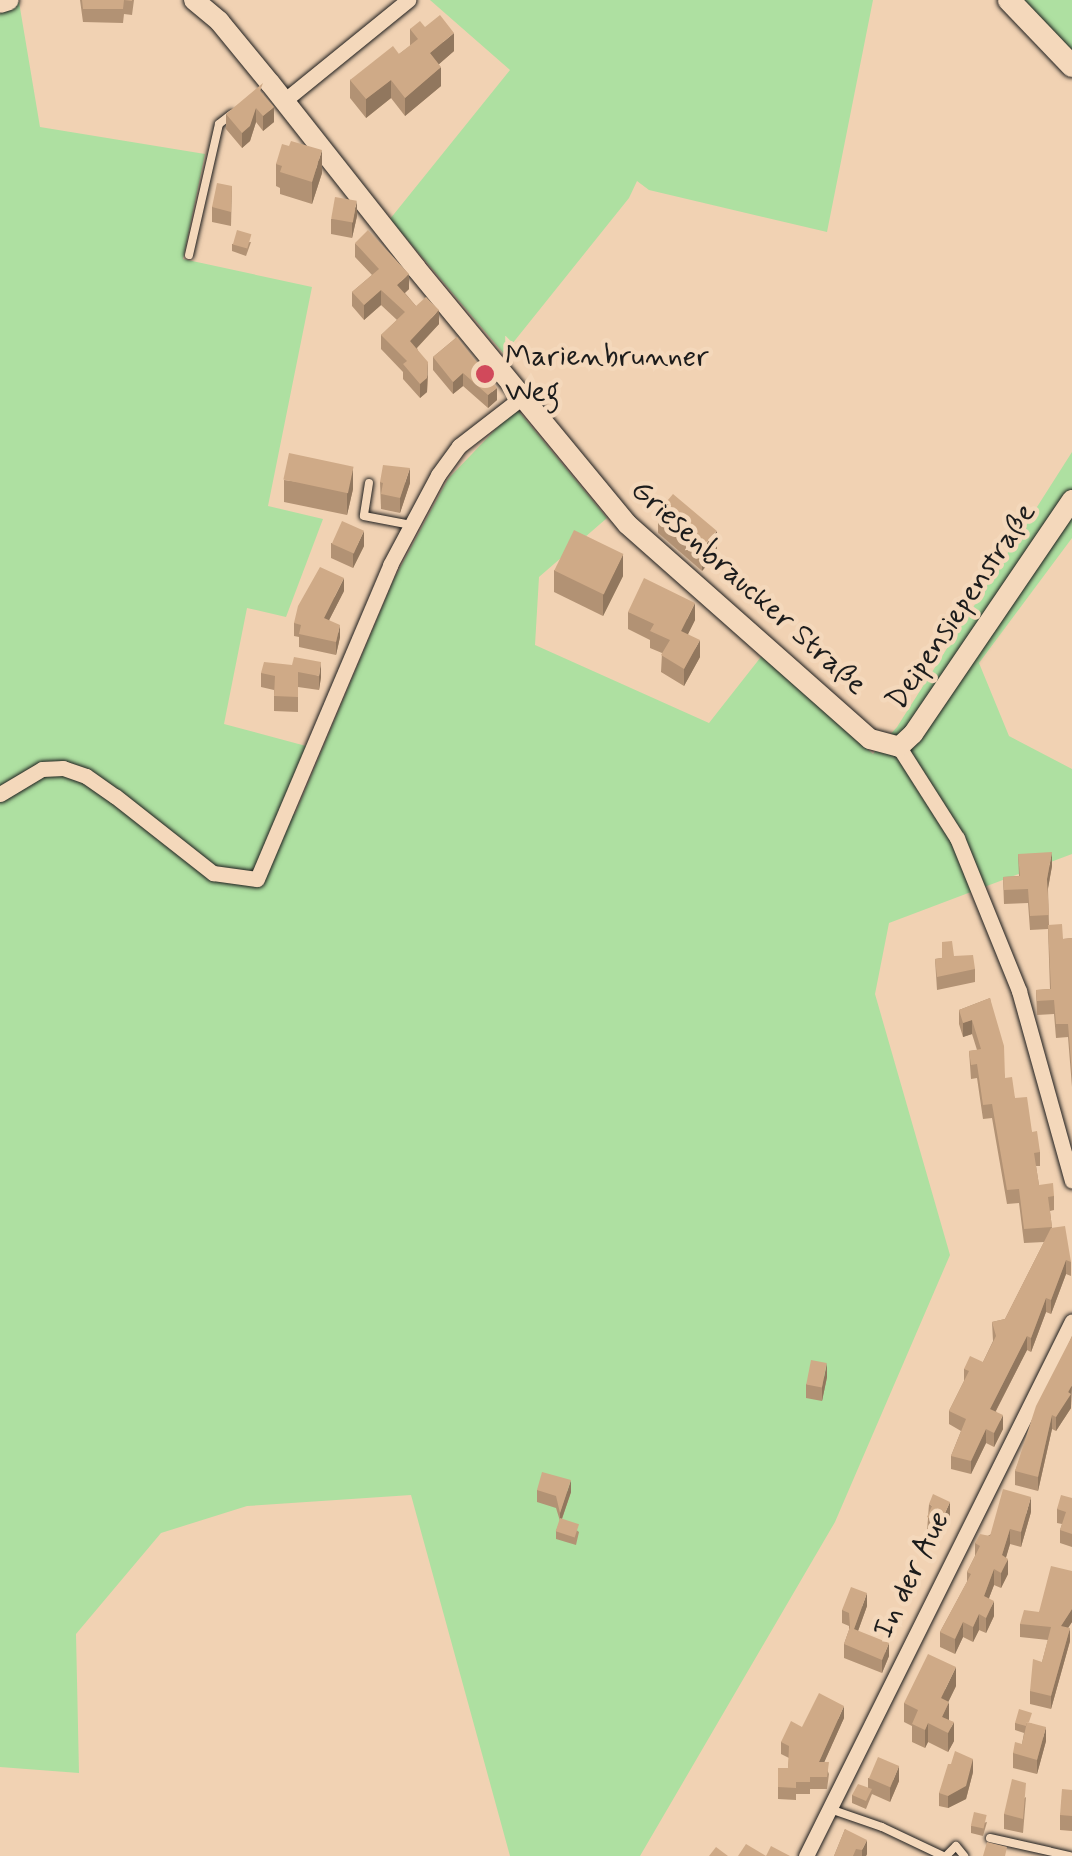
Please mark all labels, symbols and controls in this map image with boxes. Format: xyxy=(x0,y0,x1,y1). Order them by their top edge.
place label: Marienbrunner Weg xyxy=(505,339,709,410)
marker: Marienbrunner Weg xyxy=(474,363,496,385)
street label: Griesenbraucker Straße xyxy=(623,473,873,703)
street label: Deipensiepenstraße xyxy=(879,497,1045,717)
street label: In der Aue xyxy=(867,1508,957,1642)

